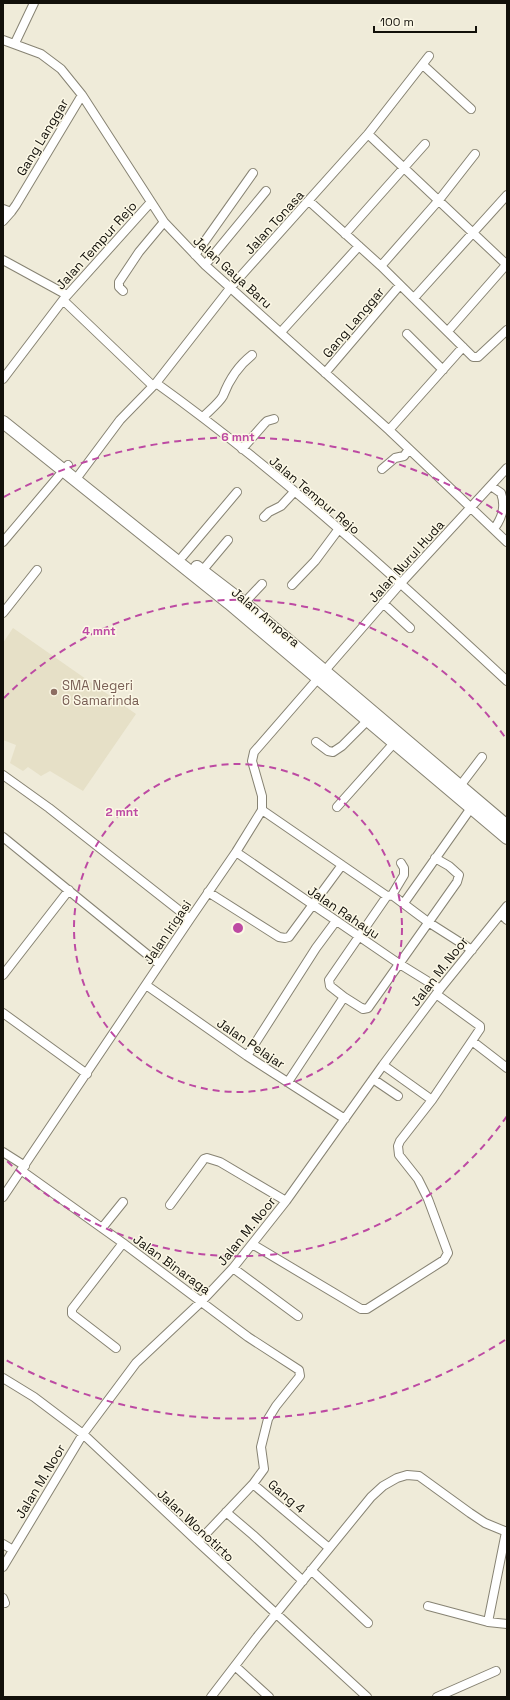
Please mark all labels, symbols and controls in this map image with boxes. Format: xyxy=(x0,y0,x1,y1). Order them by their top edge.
scale bar xyxy=(374,8,476,34)
text: 100 m xyxy=(380,14,414,30)
street label: Gang Langgar xyxy=(13,95,72,179)
street label: Jalan Tonasa xyxy=(241,186,308,258)
street label: Jalan Tempur Rejo xyxy=(52,197,141,293)
street label: Jalan Gaya Baru xyxy=(190,232,276,312)
street label: Gang Langgar xyxy=(319,283,388,361)
text: 6 mnt xyxy=(221,429,255,445)
street label: Jalan Tempur Rejo xyxy=(266,452,364,538)
street label: Jalan Nurul Huda xyxy=(365,516,448,606)
street label: Jalan Ampera xyxy=(228,584,304,651)
text: 4 mnt xyxy=(82,623,116,639)
place label: SMA Negeri 6 Samarinda xyxy=(62,677,140,709)
marker: SMA Negeri 6 Samarinda xyxy=(49,687,59,697)
text: 2 mnt xyxy=(105,804,139,820)
street label: Jalan Rahayu xyxy=(304,882,383,943)
street label: Jalan Irigasi xyxy=(140,897,195,968)
centre of rings xyxy=(231,921,245,935)
street label: Jalan M. Noor xyxy=(407,933,472,1010)
street label: Jalan Pelajar xyxy=(213,1014,288,1072)
street label: Jalan M. Noor xyxy=(213,1193,279,1269)
street label: Jalan Binaraga xyxy=(130,1231,214,1299)
street label: Jalan M. Noor xyxy=(12,1441,69,1522)
street label: Gang 4 xyxy=(264,1476,309,1517)
street label: Jalan Wonotirto xyxy=(153,1485,238,1566)

